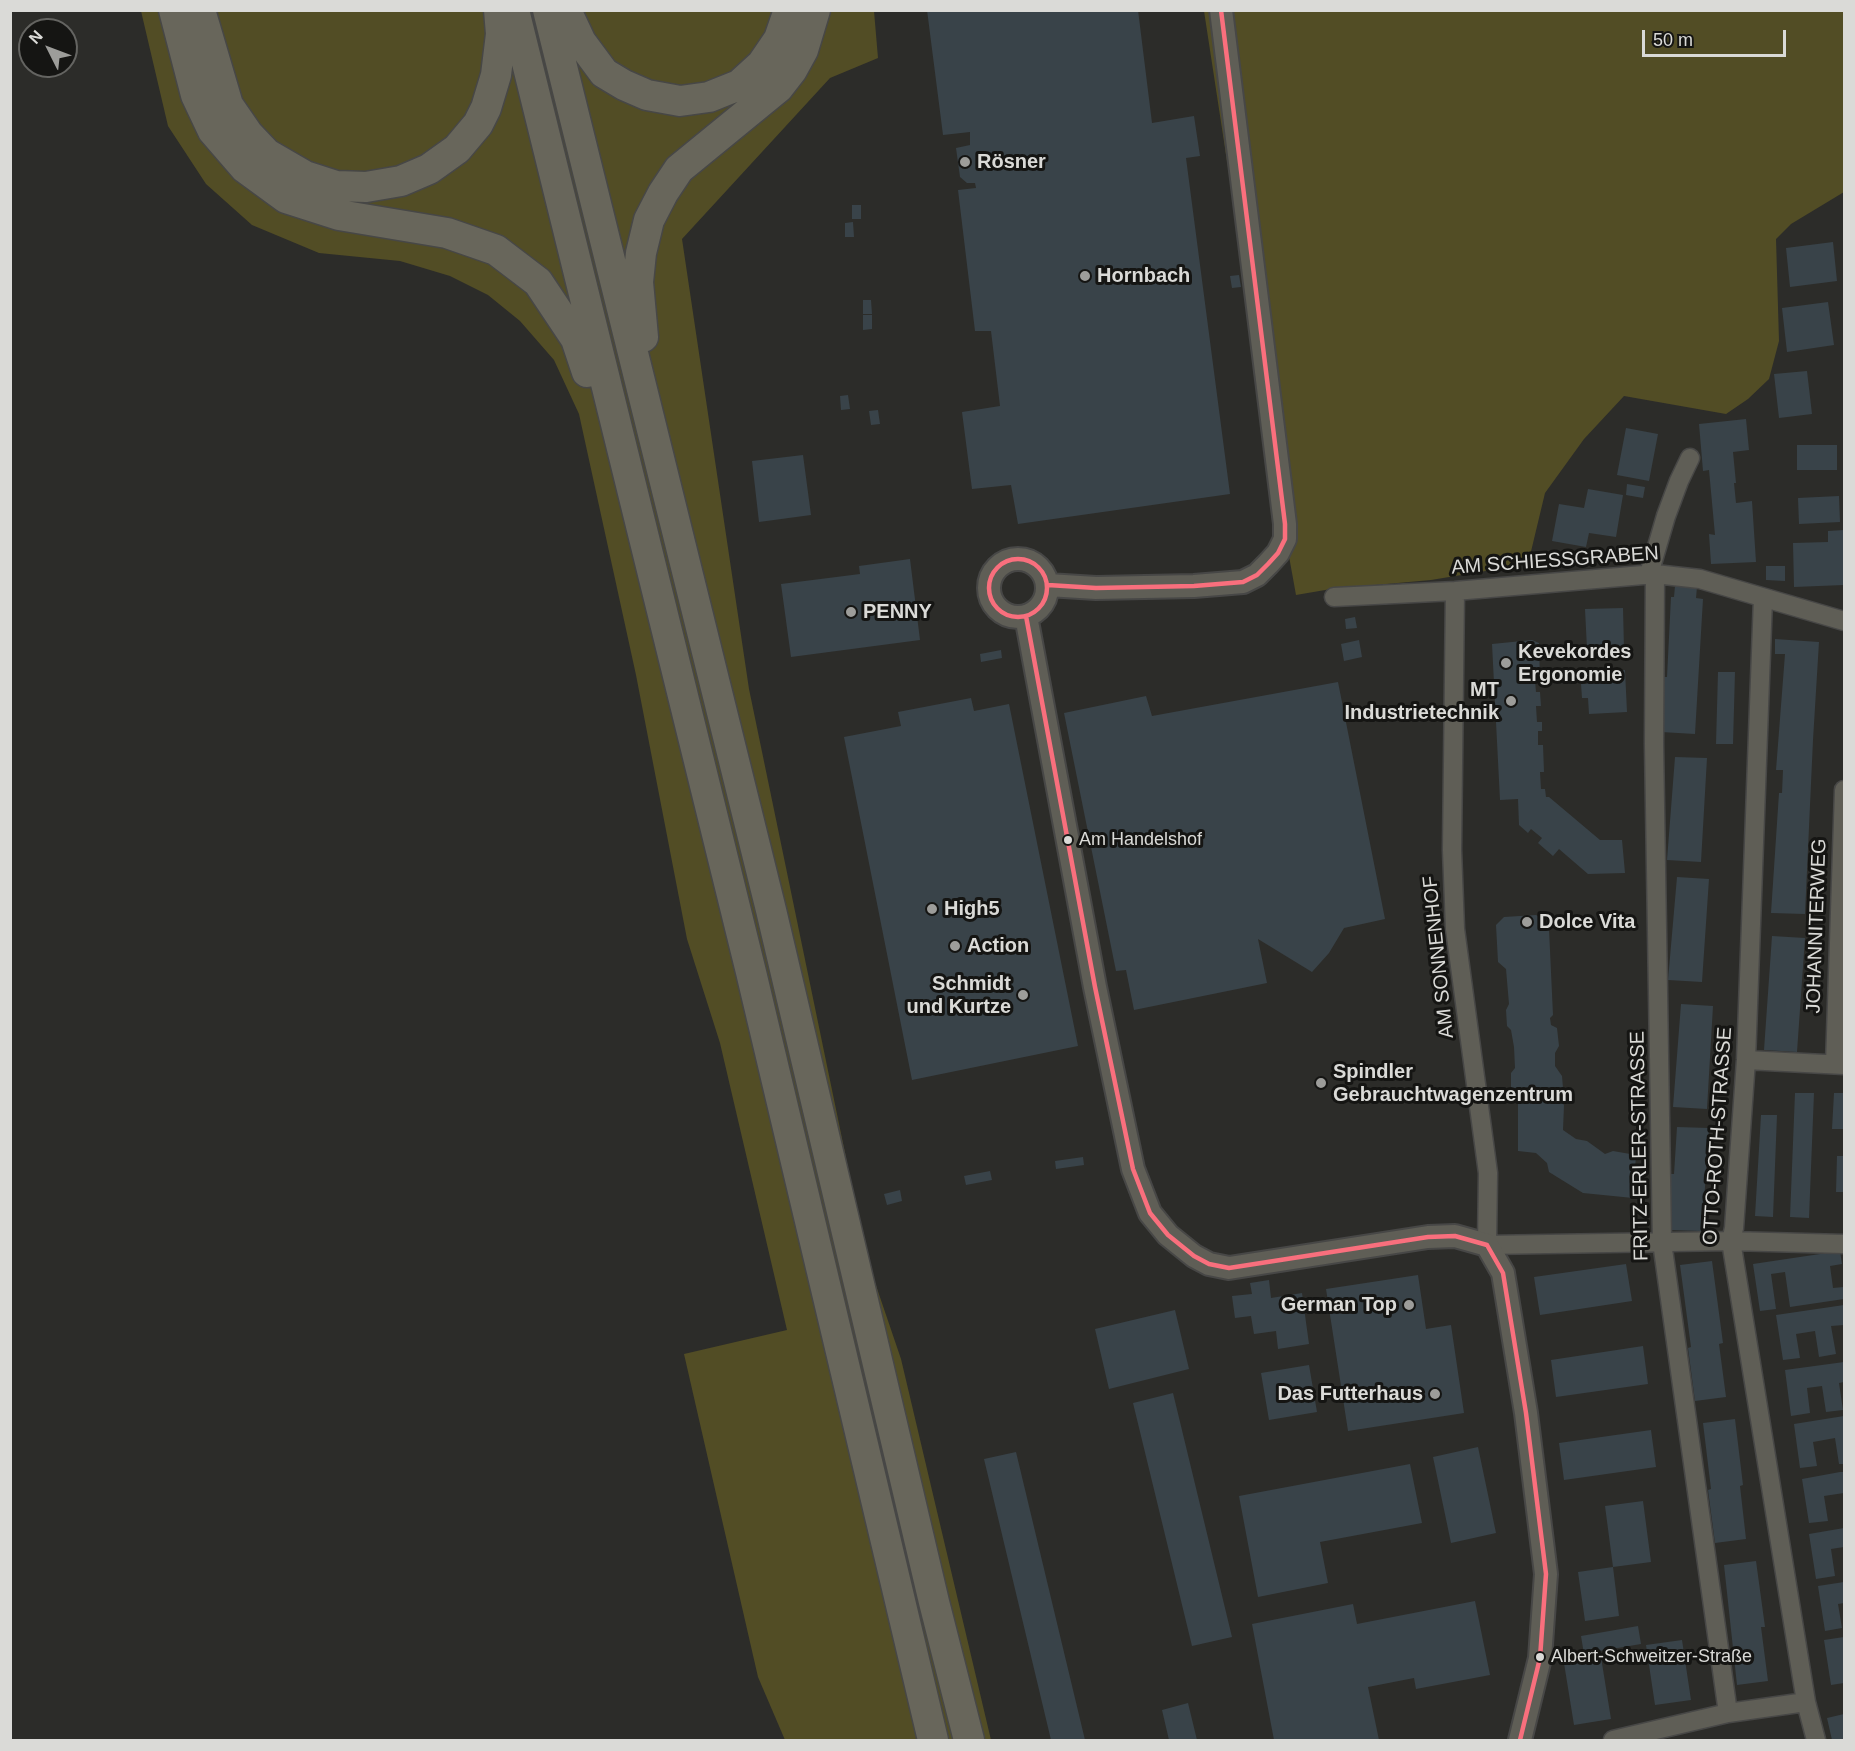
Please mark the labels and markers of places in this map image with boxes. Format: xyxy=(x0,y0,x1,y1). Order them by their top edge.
place label: Rösner xyxy=(977,150,1046,174)
marker: Rösner xyxy=(958,155,972,169)
place label: Hornbach xyxy=(1097,264,1190,288)
marker: Hornbach xyxy=(1078,269,1092,283)
place label: PENNY xyxy=(863,600,932,624)
marker: PENNY xyxy=(844,605,858,619)
place label: Kevekordes Ergonomie xyxy=(1518,640,1631,687)
marker: Kevekordes Ergonomie xyxy=(1499,656,1513,670)
place label: MT Industrietechnik xyxy=(1345,678,1499,725)
marker: MT Industrietechnik xyxy=(1504,694,1518,708)
place label: Am Handelshof xyxy=(1079,829,1202,851)
marker: Am Handelshof xyxy=(1062,834,1074,846)
place label: High5 xyxy=(944,897,1000,921)
marker: High5 xyxy=(925,902,939,916)
place label: Dolce Vita xyxy=(1539,910,1635,934)
marker: Dolce Vita xyxy=(1520,915,1534,929)
place label: Action xyxy=(967,934,1029,958)
marker: Action xyxy=(948,939,962,953)
place label: Schmidt und Kurtze xyxy=(907,972,1011,1019)
marker: Schmidt und Kurtze xyxy=(1016,988,1030,1002)
place label: Spindler Gebrauchtwagenzentrum xyxy=(1333,1060,1573,1107)
marker: Spindler Gebrauchtwagenzentrum xyxy=(1314,1076,1328,1090)
place label: German Top xyxy=(1281,1293,1397,1317)
marker: German Top xyxy=(1402,1298,1416,1312)
place label: Das Futterhaus xyxy=(1277,1382,1423,1406)
marker: Das Futterhaus xyxy=(1428,1387,1442,1401)
place label: Albert-Schweitzer-Straße xyxy=(1551,1646,1752,1668)
marker: Albert-Schweitzer-Straße xyxy=(1534,1651,1546,1663)

